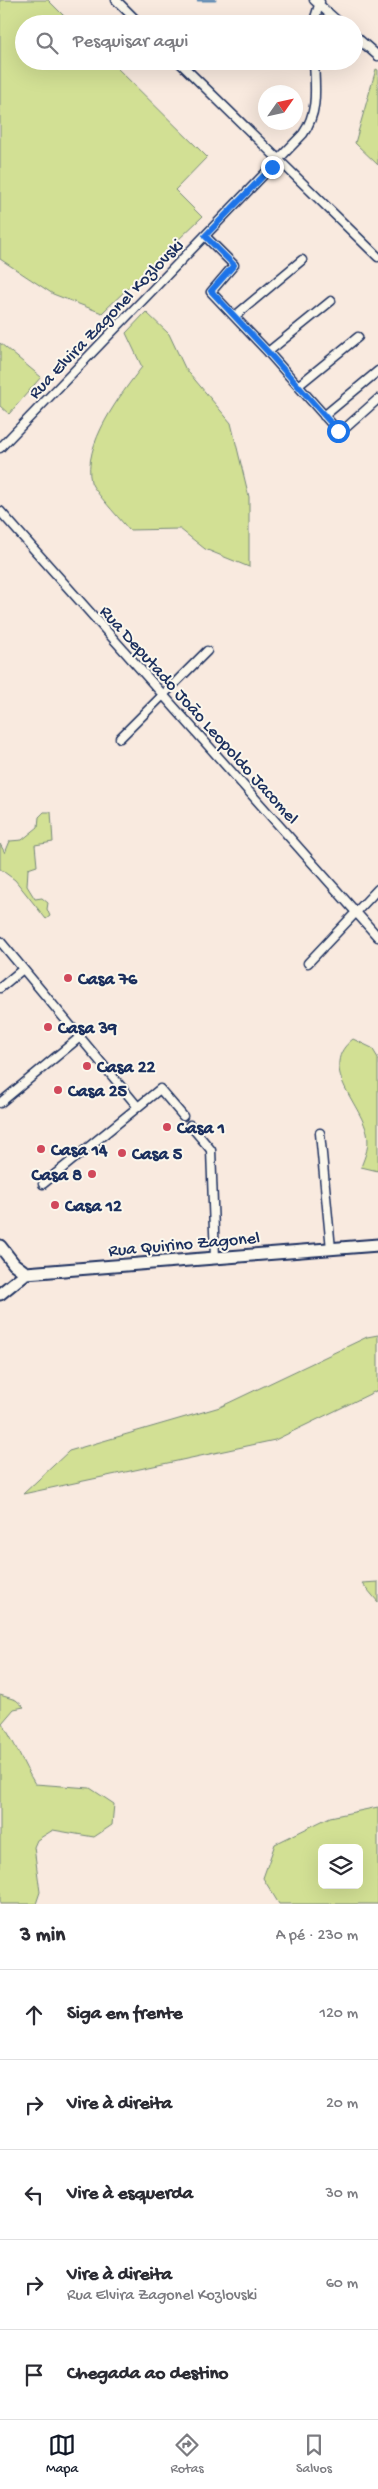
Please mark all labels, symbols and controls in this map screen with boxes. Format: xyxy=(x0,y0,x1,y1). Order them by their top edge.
search box xyxy=(15,15,363,70)
icon: search xyxy=(33,29,61,57)
text: Pesquisar aqui xyxy=(73,31,188,54)
north arrow xyxy=(258,85,303,130)
route end xyxy=(261,156,284,179)
street label: Rua Elvira Zagonel Kozlovski xyxy=(25,235,189,404)
route start xyxy=(327,420,350,443)
street label: Rua Deputado João Leopoldo Jacomel xyxy=(94,602,302,829)
place label: Casa 76 xyxy=(77,970,138,991)
marker: Casa 76 xyxy=(62,972,74,984)
place label: Casa 39 xyxy=(57,1019,117,1040)
marker: Casa 39 xyxy=(42,1021,54,1033)
place label: Casa 22 xyxy=(96,1058,155,1079)
marker: Casa 22 xyxy=(81,1060,93,1072)
place label: Casa 25 xyxy=(67,1082,127,1103)
marker: Casa 25 xyxy=(52,1084,64,1096)
place label: Casa 1 xyxy=(176,1119,225,1140)
marker: Casa 1 xyxy=(161,1121,173,1133)
place label: Casa 14 xyxy=(50,1141,108,1162)
marker: Casa 14 xyxy=(35,1143,47,1155)
place label: Casa 5 xyxy=(131,1145,183,1166)
marker: Casa 5 xyxy=(116,1147,128,1159)
place label: Casa 8 xyxy=(31,1166,82,1187)
marker: Casa 8 xyxy=(86,1168,98,1180)
place label: Casa 12 xyxy=(64,1197,122,1218)
marker: Casa 12 xyxy=(49,1199,61,1211)
street label: Rua Quirino Zagonel xyxy=(108,1228,261,1263)
map controls xyxy=(318,1844,363,1889)
button: layers xyxy=(318,1844,363,1889)
text: 3 min xyxy=(20,1924,65,1949)
text: A pé · 230 m xyxy=(276,1927,358,1946)
icon: ahead xyxy=(20,2001,48,2029)
text: Siga em frente xyxy=(67,2003,183,2026)
text: 120 m xyxy=(319,2005,358,2024)
icon: right xyxy=(20,2091,48,2119)
text: Vire à direita xyxy=(67,2093,172,2116)
text: 20 m xyxy=(326,2095,358,2114)
icon: left xyxy=(20,2181,48,2209)
text: Vire à esquerda xyxy=(67,2183,193,2206)
text: 30 m xyxy=(325,2185,358,2204)
text: Vire à direita xyxy=(67,2264,172,2287)
icon: right xyxy=(20,2271,48,2299)
text: 60 m xyxy=(326,2275,358,2294)
text: Rua Elvira Zagonel Kozlovski xyxy=(67,2287,257,2306)
icon: arrive xyxy=(20,2361,48,2389)
text: Chegada ao destino xyxy=(67,2363,228,2386)
tab: Mapa xyxy=(46,2431,78,2478)
tab: Rotas xyxy=(170,2431,204,2478)
tab: Salvos xyxy=(296,2431,332,2478)

